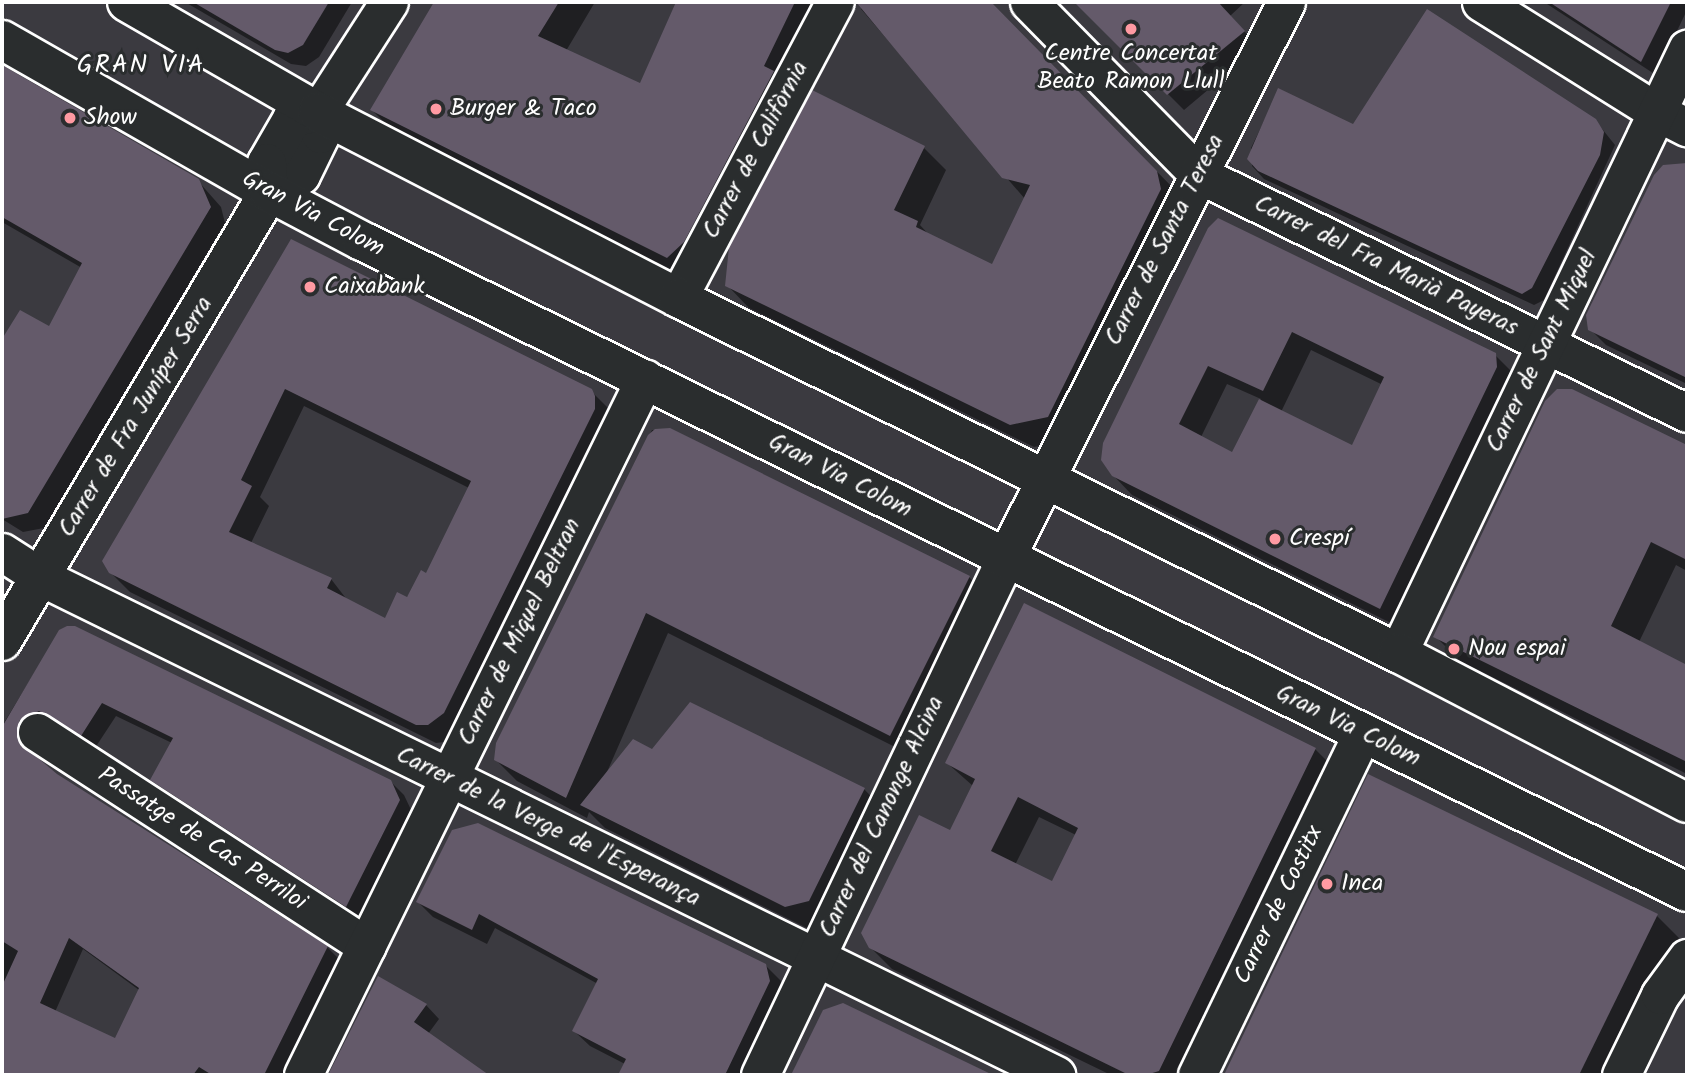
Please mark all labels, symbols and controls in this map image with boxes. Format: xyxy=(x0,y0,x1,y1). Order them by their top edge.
marker: Centre Concertat Beato Ramon Llull xyxy=(1123,21,1139,37)
place label: Centre Concertat Beato Ramon Llull xyxy=(1037,40,1225,96)
district label: GRAN VIA xyxy=(78,50,204,82)
street label: Carrer de Califòrnia xyxy=(697,56,815,244)
place label: Burger & Taco xyxy=(450,95,597,123)
marker: Burger & Taco xyxy=(428,101,444,117)
place label: Show xyxy=(84,104,137,132)
marker: Show xyxy=(62,110,78,126)
street label: Carrer de Santa Teresa xyxy=(1099,130,1231,350)
street label: Gran Via Colom xyxy=(237,164,389,264)
street label: Carrer del Fra Marià Payeras xyxy=(1249,189,1523,343)
street label: Carrer de Sant Miquel xyxy=(1480,245,1604,457)
place label: Caixabank xyxy=(324,273,425,301)
marker: Caixabank xyxy=(302,279,318,295)
street label: Carrer de Fra Juníper Serra xyxy=(53,292,219,542)
street label: Gran Via Colom xyxy=(764,428,916,524)
street label: Carrer de Miquel Beltran xyxy=(452,514,588,750)
place label: Crespí xyxy=(1289,525,1350,553)
marker: Crespí xyxy=(1267,531,1283,547)
place label: Nou espai xyxy=(1468,635,1566,663)
marker: Nou espai xyxy=(1446,641,1462,657)
street label: Gran Via Colom xyxy=(1271,679,1425,773)
street label: Carrer del Canonge Alcina xyxy=(813,692,951,942)
street label: Carrer de la Verge de l'Esperança xyxy=(391,741,705,913)
street label: Passatge de Cas Perriloi xyxy=(92,761,312,917)
street label: Carrer de Costitx xyxy=(1228,821,1330,989)
place label: Inca xyxy=(1341,870,1383,898)
marker: Inca xyxy=(1319,876,1335,892)

